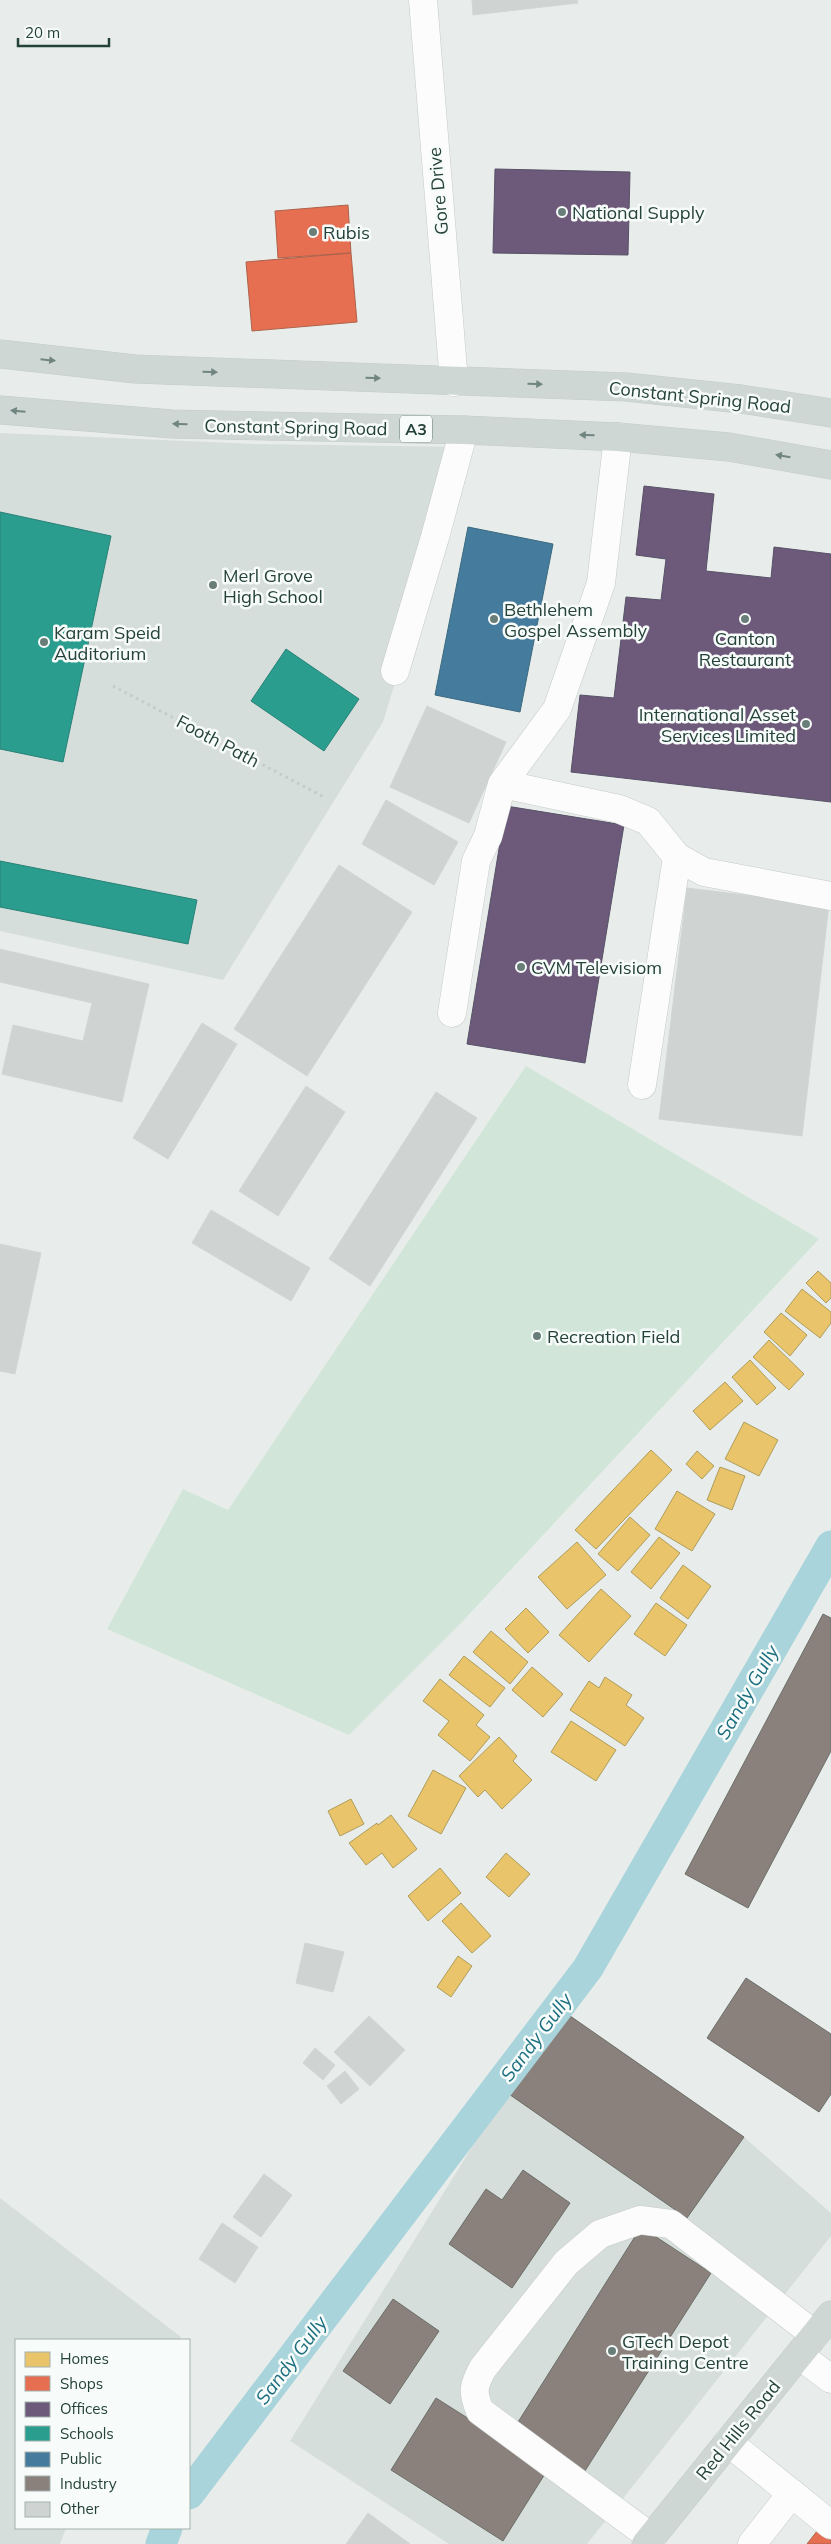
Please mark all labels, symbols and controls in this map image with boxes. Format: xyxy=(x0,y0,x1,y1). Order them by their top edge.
scale bar xyxy=(18,15,109,47)
text: 20 m xyxy=(25,23,60,42)
street label: Gore Drive xyxy=(423,146,453,236)
place label: National Supply xyxy=(572,201,705,224)
marker: National Supply xyxy=(556,206,568,218)
place label: Rubis xyxy=(323,221,370,244)
marker: Rubis xyxy=(307,226,319,238)
one-way arrow xyxy=(41,356,57,364)
one-way arrow xyxy=(203,368,219,376)
one-way arrow xyxy=(365,375,381,383)
street label: Constant Spring Road xyxy=(608,376,792,418)
one-way arrow xyxy=(527,381,543,389)
one-way arrow xyxy=(9,407,25,415)
street label: Constant Spring Road xyxy=(204,414,388,440)
road number: A3 xyxy=(400,416,432,442)
one-way arrow xyxy=(171,420,187,428)
one-way arrow xyxy=(579,431,595,439)
one-way arrow xyxy=(775,452,791,460)
place label: Merl Grove High School xyxy=(223,564,323,608)
marker: Merl Grove High School xyxy=(207,579,219,591)
place label: Bethlehem Gospel Assembly xyxy=(504,598,648,642)
marker: Bethlehem Gospel Assembly xyxy=(488,613,500,625)
marker: Canton Restaurant xyxy=(739,613,751,625)
place label: Karam Speid Auditorium xyxy=(54,621,161,665)
place label: Canton Restaurant xyxy=(699,627,791,671)
marker: Karam Speid Auditorium xyxy=(38,636,50,648)
place label: International Asset Services Limited xyxy=(639,703,796,747)
street label: Footh Path xyxy=(173,710,263,772)
marker: International Asset Services Limited xyxy=(800,718,812,730)
place label: CVM Televisiom xyxy=(531,956,662,979)
marker: CVM Televisiom xyxy=(515,961,527,973)
place label: Recreation Field xyxy=(547,1325,680,1348)
marker: Recreation Field xyxy=(531,1330,543,1342)
water label: Sandy Gully xyxy=(710,1640,784,1743)
water label: Sandy Gully xyxy=(495,1987,578,2086)
water label: Sandy Gully xyxy=(250,2310,333,2409)
place label: GTech Depot Training Centre xyxy=(622,2330,749,2374)
legend xyxy=(15,2339,190,2529)
marker: GTech Depot Training Centre xyxy=(606,2345,618,2357)
text: Homes xyxy=(60,2349,109,2368)
text: Shops xyxy=(60,2374,103,2393)
street label: Red Hills Road xyxy=(691,2375,785,2485)
text: Offices xyxy=(60,2399,108,2418)
text: Schools xyxy=(60,2424,114,2443)
text: Public xyxy=(60,2449,102,2468)
text: Industry xyxy=(60,2474,117,2493)
text: Other xyxy=(60,2499,100,2518)

